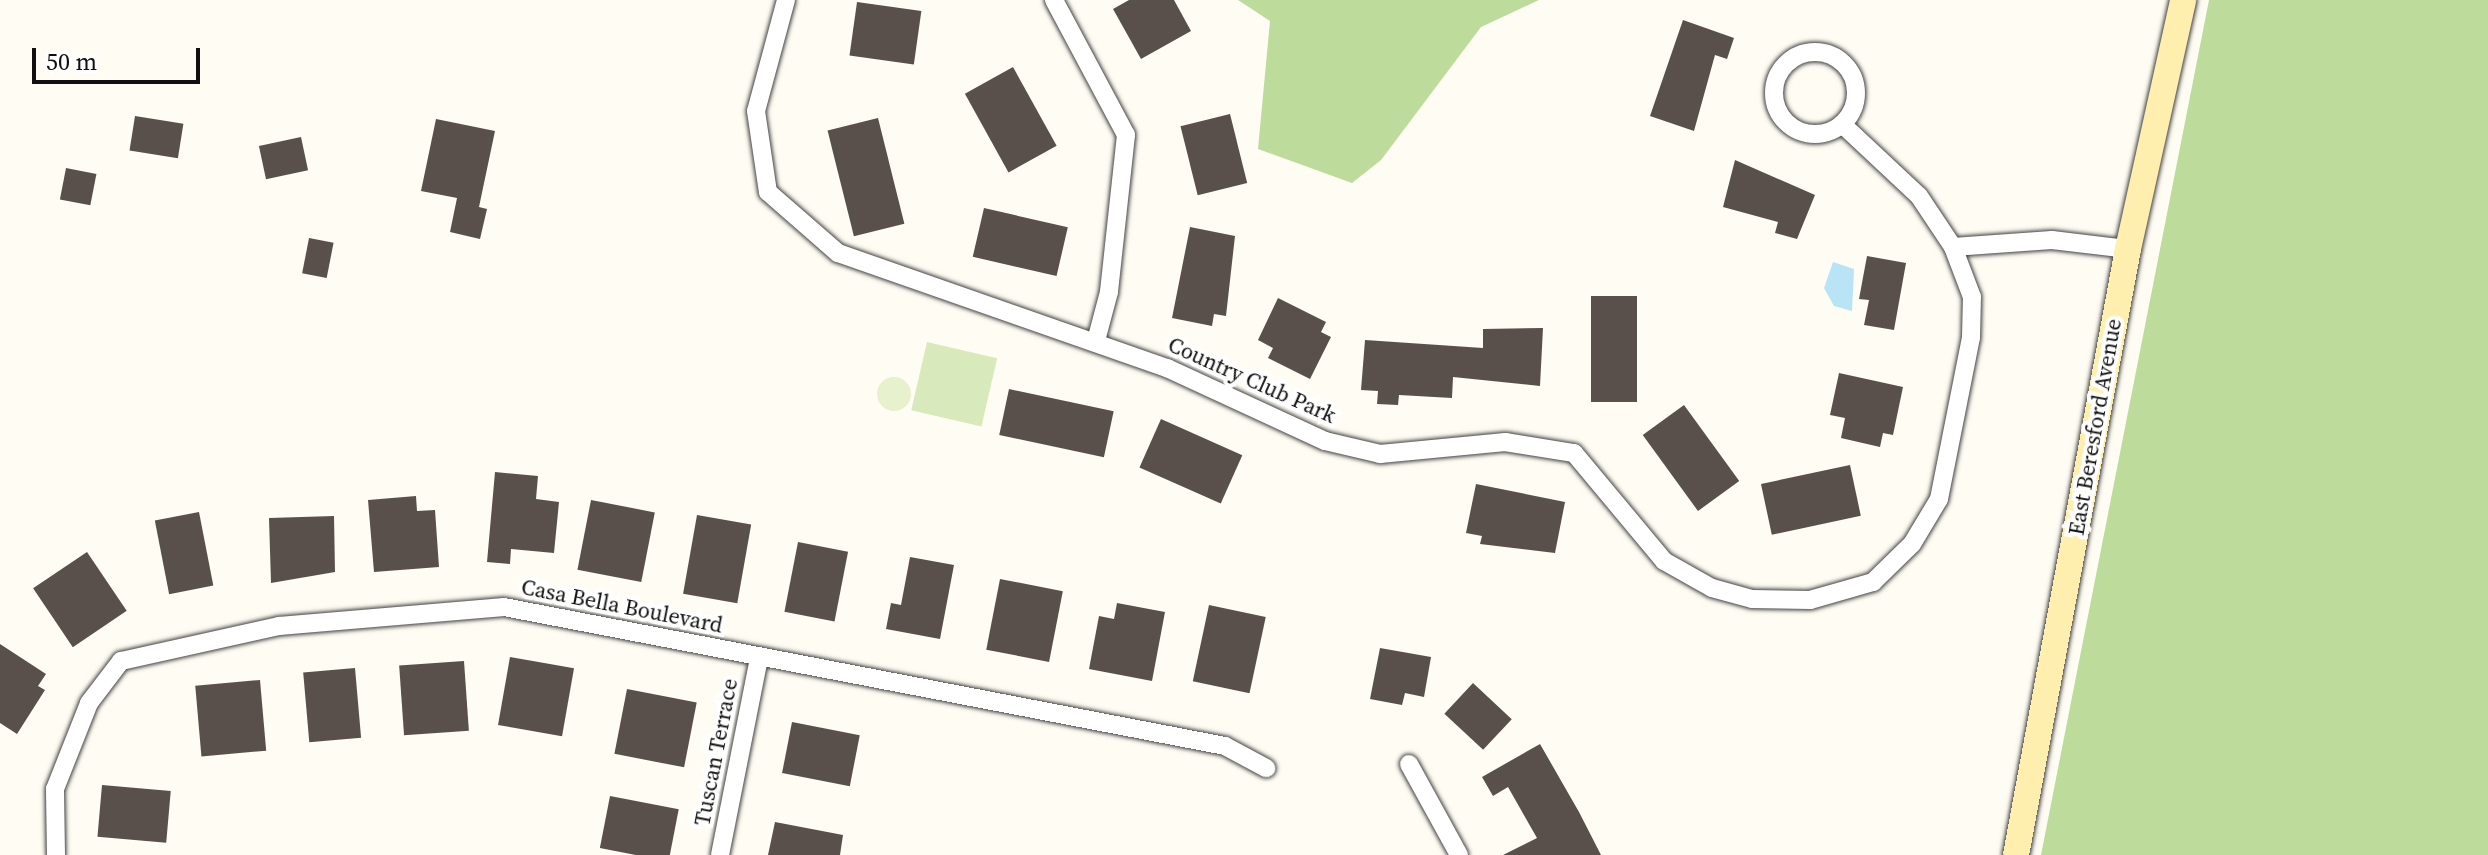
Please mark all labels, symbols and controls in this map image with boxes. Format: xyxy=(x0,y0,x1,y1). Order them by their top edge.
scale bar xyxy=(36,32,204,82)
text: 50 m xyxy=(46,45,97,78)
street label: East Beresford Avenue xyxy=(2063,317,2127,537)
street label: Country Club Park xyxy=(1164,331,1340,429)
street label: Casa Bella Boulevard xyxy=(519,574,725,638)
street label: Tuscan Terrace xyxy=(689,676,743,828)

